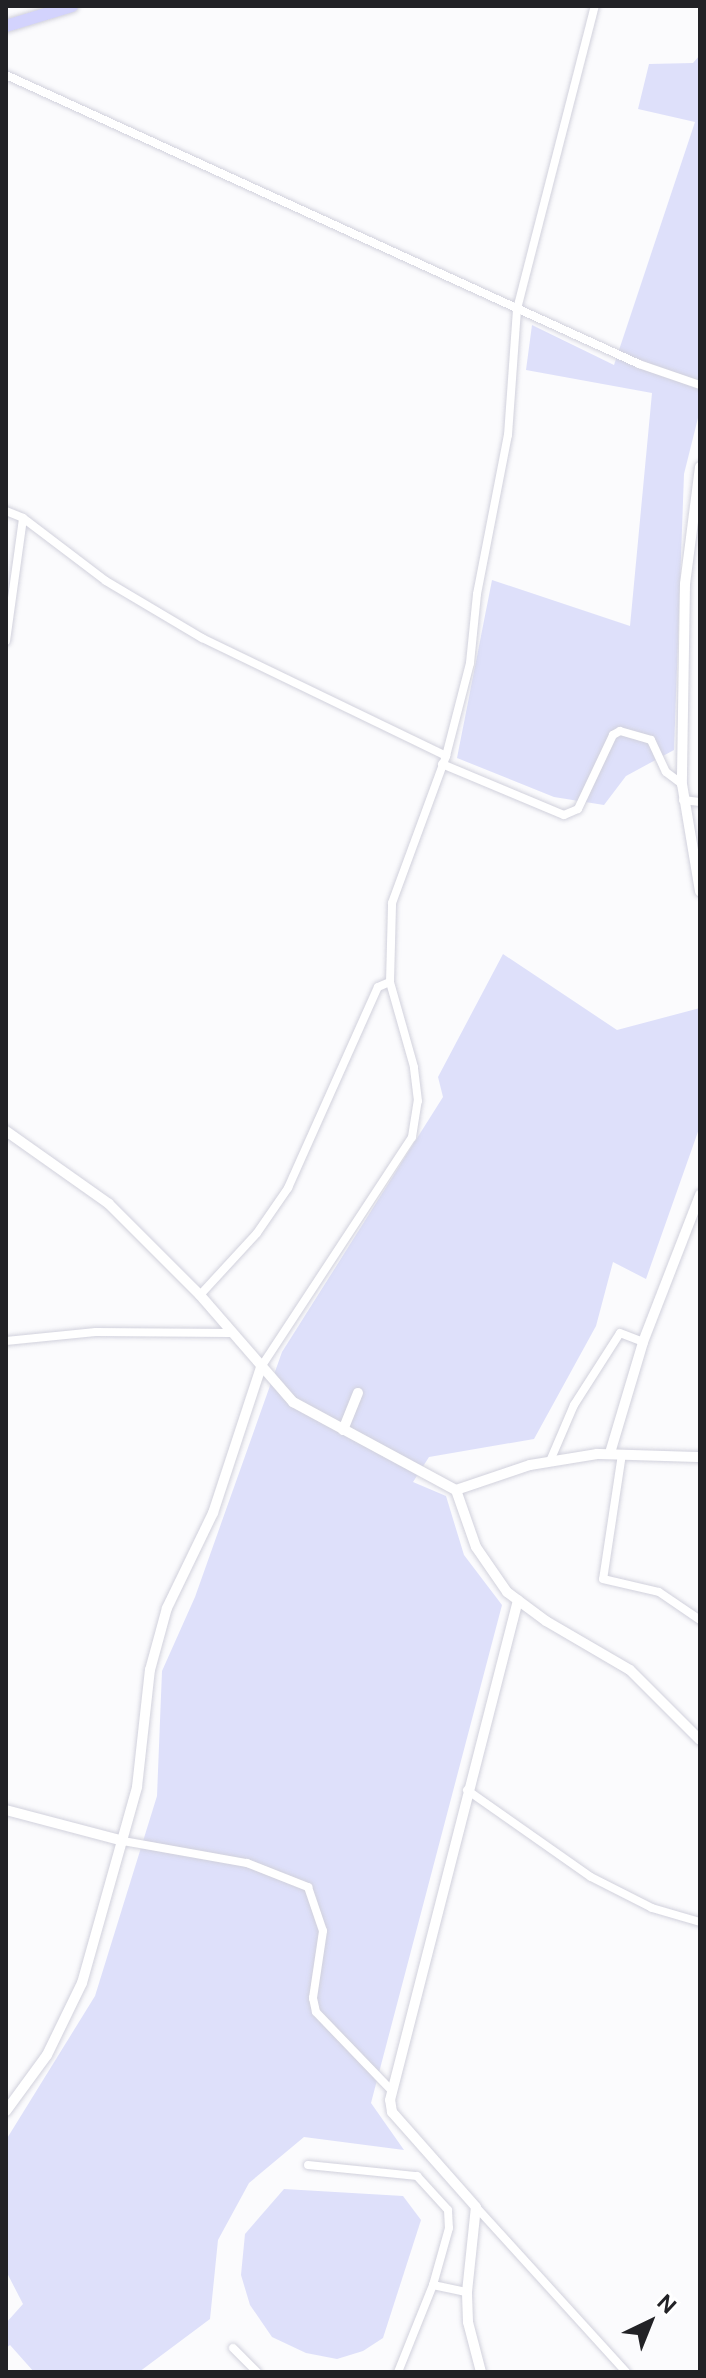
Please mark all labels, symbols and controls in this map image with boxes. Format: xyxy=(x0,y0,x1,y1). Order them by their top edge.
north arrow xyxy=(610,2282,690,2362)
text: N xyxy=(651,2288,682,2320)

